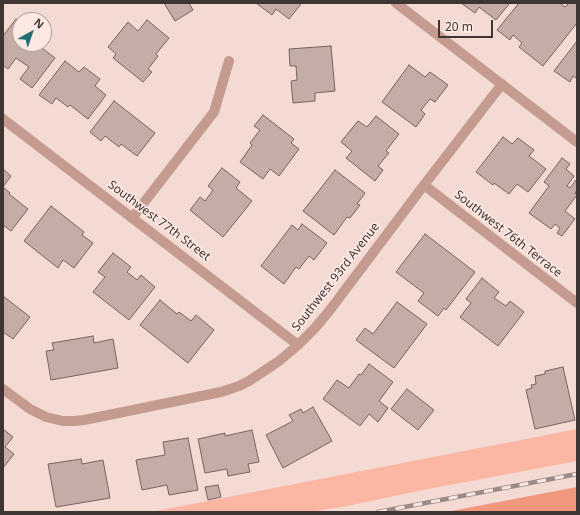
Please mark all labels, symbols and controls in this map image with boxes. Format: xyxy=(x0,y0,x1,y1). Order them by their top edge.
north arrow xyxy=(12,12,52,52)
scale bar xyxy=(440,12,495,38)
text: N xyxy=(31,15,48,32)
text: 20 m xyxy=(445,18,473,35)
street label: Southwest 77th Street xyxy=(105,178,213,264)
street label: Southwest 76th Terrace xyxy=(451,188,565,280)
street label: Southwest 93rd Avenue xyxy=(289,220,383,334)

